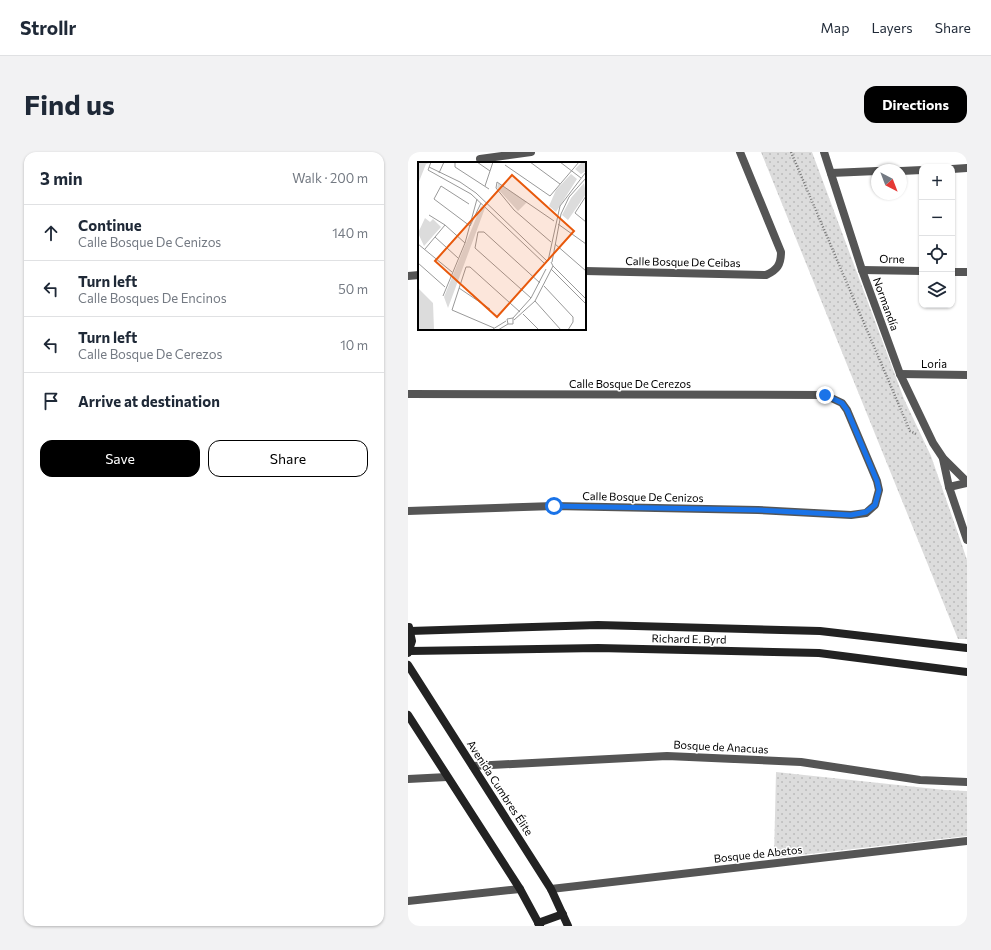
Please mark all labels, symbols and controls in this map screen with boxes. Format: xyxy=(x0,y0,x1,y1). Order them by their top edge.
text: Strollr xyxy=(20,16,76,39)
text: Map xyxy=(821,19,849,36)
text: Layers xyxy=(871,19,913,36)
text: Share xyxy=(935,19,971,36)
button: Directions xyxy=(864,86,967,123)
text: Find us xyxy=(24,87,115,121)
inset map xyxy=(418,162,586,330)
north arrow xyxy=(871,164,907,200)
map controls xyxy=(919,164,955,308)
button: + xyxy=(919,164,955,200)
text: 3 min xyxy=(40,168,83,189)
text: Walk · 200 m xyxy=(292,170,368,186)
button: − xyxy=(919,200,955,236)
text: Continue xyxy=(78,216,142,234)
icon: ahead xyxy=(40,222,62,244)
text: 140 m xyxy=(332,225,368,241)
text: Calle Bosque De Cenizos xyxy=(78,234,221,250)
button: locate xyxy=(919,236,955,272)
street label: Orne xyxy=(879,252,905,265)
street label: Calle Bosque De Ceibas xyxy=(625,254,741,269)
text: Turn left xyxy=(78,272,137,290)
button: layers xyxy=(919,272,955,308)
street label: Normandía xyxy=(871,275,902,332)
icon: left xyxy=(40,278,62,300)
text: 50 m xyxy=(338,281,368,297)
text: Calle Bosques De Encinos xyxy=(78,290,227,306)
text: Turn left xyxy=(78,328,137,346)
icon: left xyxy=(40,334,62,356)
text: 10 m xyxy=(340,337,368,353)
text: Calle Bosque De Cerezos xyxy=(78,346,222,362)
street label: Loria xyxy=(921,357,947,370)
street label: Calle Bosque De Cerezos xyxy=(569,377,691,390)
route end xyxy=(816,386,834,404)
icon: arrive xyxy=(40,390,62,412)
text: Arrive at destination xyxy=(78,392,220,410)
button: Save xyxy=(40,440,200,477)
button: Share xyxy=(208,440,368,477)
street label: Calle Bosque De Cenizos xyxy=(582,489,704,504)
route start xyxy=(545,497,563,515)
street label: Richard E. Byrd xyxy=(651,631,727,646)
street label: Avenida Cumbres Élite xyxy=(465,737,537,838)
street label: Bosque de Anacuas xyxy=(673,738,769,755)
street label: Bosque de Abetos xyxy=(713,842,803,865)

